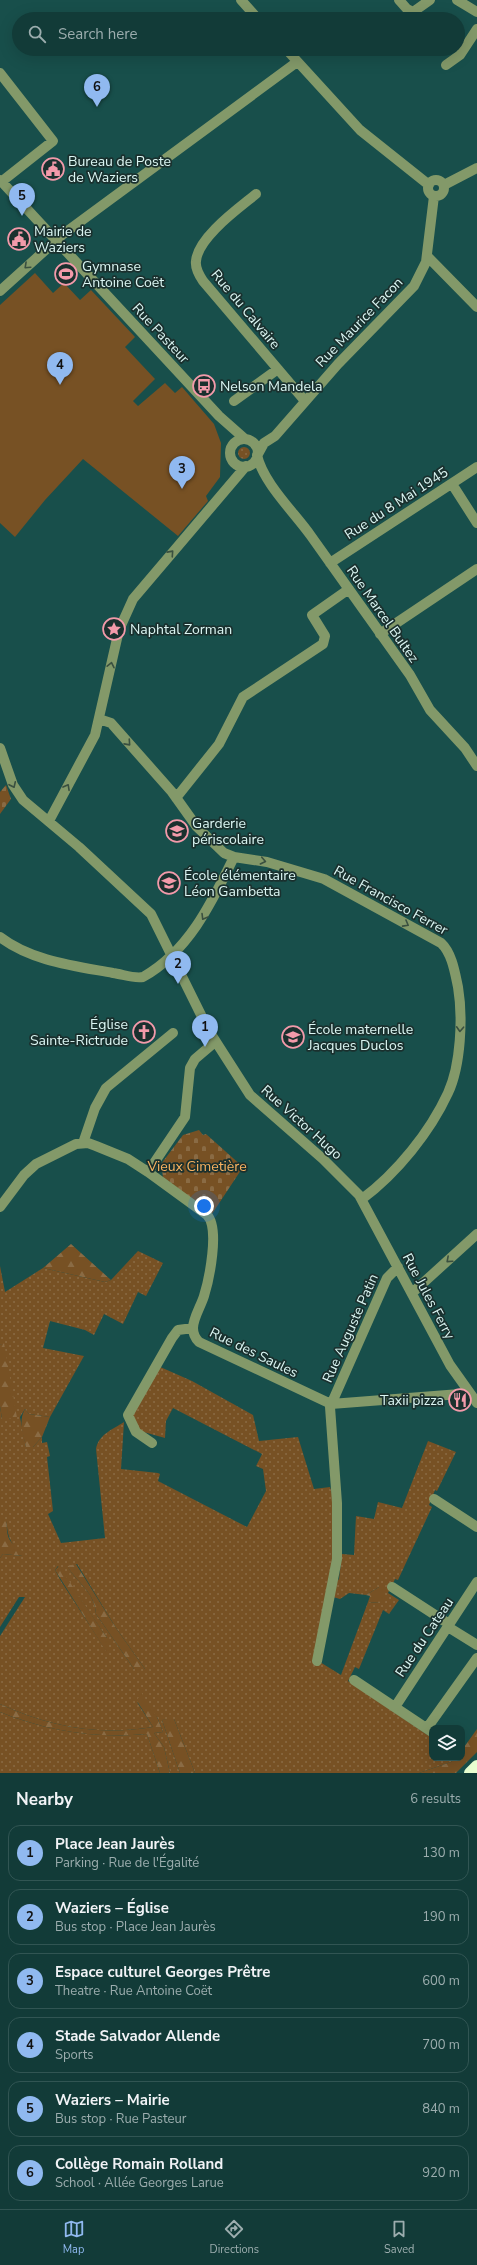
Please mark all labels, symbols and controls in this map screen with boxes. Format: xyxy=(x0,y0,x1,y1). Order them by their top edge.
search box xyxy=(12,12,465,56)
icon: search xyxy=(26,23,48,45)
text: Search here xyxy=(58,24,138,44)
pin: 6 xyxy=(84,74,110,107)
place label: Bureau de Poste de Waziers xyxy=(68,152,171,187)
public building icon: Bureau de Poste de Waziers xyxy=(40,156,66,182)
pin: 5 xyxy=(9,183,35,216)
place label: Mairie de Waziers xyxy=(34,222,92,257)
public building icon: Mairie de Waziers xyxy=(6,226,32,252)
place label: Gymnase Antoine Coët xyxy=(82,257,164,292)
one-way arrow xyxy=(24,261,32,268)
sports icon: Gymnase Antoine Coët xyxy=(53,261,79,287)
street label: Rue du Calvaire xyxy=(207,265,285,353)
street label: Rue Maurice Facon xyxy=(312,273,407,371)
street label: Rue Pasteur xyxy=(128,299,194,368)
pin: 4 xyxy=(47,352,73,385)
bus stop icon: Nelson Mandela xyxy=(191,373,217,399)
place label: Nelson Mandela xyxy=(220,377,322,396)
pin: 3 xyxy=(169,456,195,489)
street label: Rue du 8 Mai 1945 xyxy=(341,463,452,544)
one-way arrow xyxy=(166,550,173,558)
street label: Rue Marcel Bultez xyxy=(342,562,423,667)
place icon: Naphtal Zorman xyxy=(101,616,127,642)
place label: Naphtal Zorman xyxy=(130,620,232,639)
one-way arrow xyxy=(107,662,115,669)
one-way arrow xyxy=(124,738,131,746)
one-way arrow xyxy=(8,780,16,788)
one-way arrow xyxy=(63,784,70,791)
place label: Garderie périscolaire xyxy=(192,814,264,849)
school or university icon: Garderie périscolaire xyxy=(164,818,190,844)
one-way arrow xyxy=(259,856,266,864)
street label: Rue Francisco Ferrer xyxy=(330,861,451,940)
place label: École élémentaire Léon Gambetta xyxy=(184,866,296,901)
school or university icon: École élémentaire Léon Gambetta xyxy=(156,870,182,896)
one-way arrow xyxy=(201,913,208,920)
one-way arrow xyxy=(402,920,409,927)
pin: 2 xyxy=(165,951,191,984)
pin: 1 xyxy=(192,1014,218,1047)
place label: Église Sainte-Rictrude xyxy=(30,1015,128,1050)
church icon: Église Sainte-Rictrude xyxy=(131,1019,157,1045)
place label: École maternelle Jacques Duclos xyxy=(307,1020,413,1055)
school or university icon: École maternelle Jacques Duclos xyxy=(280,1024,306,1050)
one-way arrow xyxy=(456,1026,465,1032)
street label: Rue Victor Hugo xyxy=(257,1081,347,1164)
park label: Vieux Cimetière xyxy=(146,1157,247,1176)
your location xyxy=(194,1196,214,1216)
street label: Rue Jules Ferry xyxy=(398,1250,460,1343)
one-way arrow xyxy=(446,1256,453,1263)
street label: Rue Auguste Patin xyxy=(318,1271,383,1385)
street label: Rue des Saules xyxy=(206,1323,301,1382)
restaurant icon: Taxii pizza xyxy=(447,1387,473,1413)
place label: Taxii pizza xyxy=(380,1391,444,1410)
street label: Rue du Cateau xyxy=(391,1594,458,1681)
map controls xyxy=(429,1725,465,1761)
button: layers xyxy=(429,1725,465,1761)
text: Nearby xyxy=(16,1788,73,1811)
text: 6 results xyxy=(410,1790,461,1808)
text: Place Jean Jaurès xyxy=(55,1834,175,1854)
text: 1 xyxy=(26,1844,34,1862)
text: 130 m xyxy=(422,1844,460,1862)
text: Parking · Rue de l'Égalité xyxy=(55,1854,199,1872)
text: Waziers – Église xyxy=(55,1898,169,1918)
text: 2 xyxy=(26,1908,34,1926)
text: 190 m xyxy=(422,1908,460,1926)
text: Bus stop · Place Jean Jaurès xyxy=(55,1918,216,1936)
text: Espace culturel Georges Prêtre xyxy=(55,1962,270,1982)
text: 3 xyxy=(26,1972,34,1990)
text: 600 m xyxy=(422,1972,460,1990)
text: Theatre · Rue Antoine Coët xyxy=(55,1982,212,2000)
text: Stade Salvador Allende xyxy=(55,2026,220,2046)
text: 4 xyxy=(26,2036,34,2054)
text: 700 m xyxy=(422,2036,460,2054)
text: Sports xyxy=(55,2046,94,2064)
text: Waziers – Mairie xyxy=(55,2090,170,2110)
text: 5 xyxy=(26,2100,34,2118)
text: 840 m xyxy=(422,2100,460,2118)
text: Bus stop · Rue Pasteur xyxy=(55,2110,186,2128)
text: Collège Romain Rolland xyxy=(55,2154,223,2174)
text: 6 xyxy=(26,2164,34,2182)
text: 920 m xyxy=(422,2164,460,2182)
text: School · Allée Georges Larue xyxy=(55,2174,224,2192)
tab: Map xyxy=(63,2218,85,2257)
tab: Directions xyxy=(210,2218,259,2257)
tab: Saved xyxy=(384,2218,414,2257)

